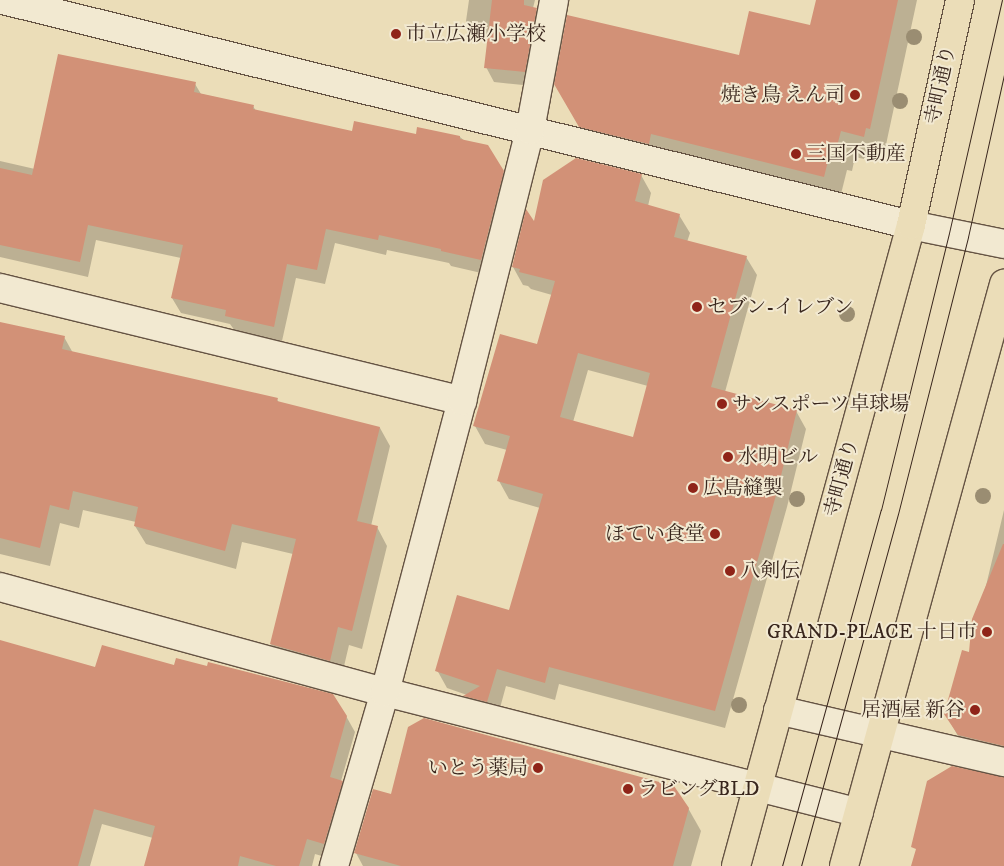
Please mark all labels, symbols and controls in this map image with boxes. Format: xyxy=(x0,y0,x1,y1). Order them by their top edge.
place label: 市立広瀬小学校 xyxy=(406,22,546,46)
marker: 市立広瀬小学校 xyxy=(390,28,402,40)
street label: 寺町通り xyxy=(921,43,961,127)
place label: 焼き鳥 えん司 xyxy=(721,83,845,107)
marker: 焼き鳥 えん司 xyxy=(849,89,861,101)
place label: 三国不動産 xyxy=(806,142,906,166)
marker: 三国不動産 xyxy=(790,148,802,160)
place label: セブン-イレブン xyxy=(707,295,855,319)
marker: セブン-イレブン xyxy=(691,301,703,313)
place label: サンスポーツ卓球場 xyxy=(732,392,912,416)
marker: サンスポーツ卓球場 xyxy=(716,398,728,410)
street label: 寺町通り xyxy=(820,436,864,520)
place label: 水明ビル xyxy=(738,445,818,469)
marker: 水明ビル xyxy=(722,451,734,463)
place label: 広島縫製 xyxy=(703,476,783,500)
marker: 広島縫製 xyxy=(687,482,699,494)
place label: ほてい食堂 xyxy=(605,522,705,546)
marker: ほてい食堂 xyxy=(709,528,721,540)
place label: 八剣伝 xyxy=(740,559,800,583)
marker: 八剣伝 xyxy=(724,565,736,577)
place label: GRAND-PLACE 十日市 xyxy=(767,620,977,644)
marker: GRAND-PLACE 十日市 xyxy=(981,626,993,638)
place label: 居酒屋 新谷 xyxy=(861,698,965,722)
marker: 居酒屋 新谷 xyxy=(969,704,981,716)
place label: いとう薬局 xyxy=(428,756,528,780)
marker: いとう薬局 xyxy=(532,762,544,774)
place label: ラビングBLD xyxy=(638,777,760,801)
marker: ラビングBLD xyxy=(622,783,634,795)

